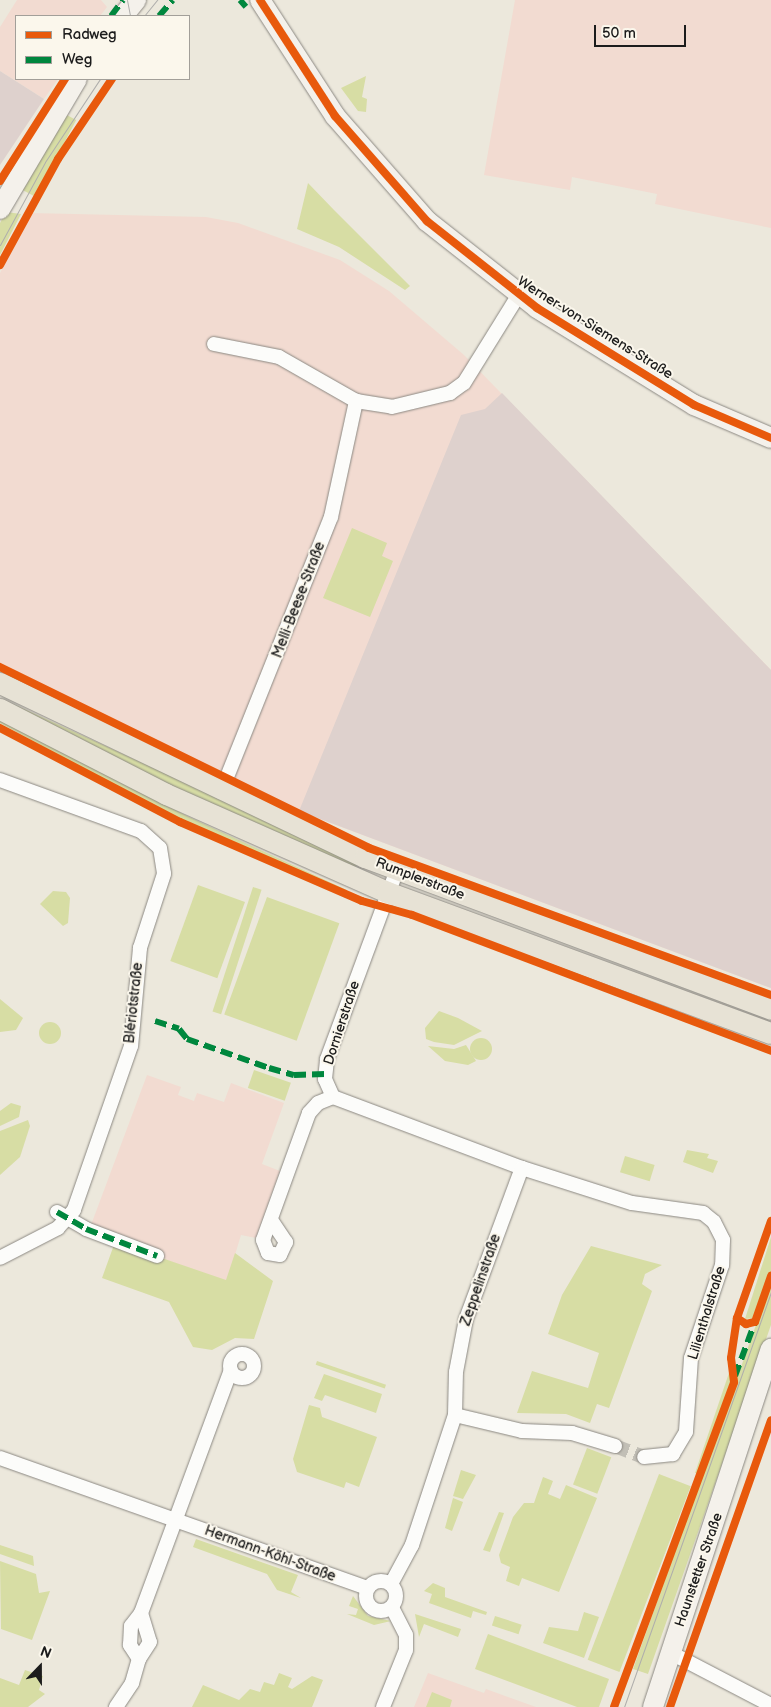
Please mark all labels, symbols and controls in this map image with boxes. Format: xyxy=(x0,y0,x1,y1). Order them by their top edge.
legend xyxy=(15,15,190,80)
scale bar xyxy=(596,15,688,47)
text: 50 m xyxy=(602,24,636,43)
text: Radweg xyxy=(62,25,117,44)
text: Weg xyxy=(62,50,92,69)
street label: Werner-von-Siemens-Straße xyxy=(514,273,676,383)
street label: Melli-Beese-Straße xyxy=(269,540,329,660)
street label: Rumplerstraße xyxy=(373,854,467,904)
street label: Blériotstraße xyxy=(121,962,147,1044)
street label: Dornierstraße xyxy=(320,979,364,1067)
street label: Zeppelinstraße xyxy=(457,1232,505,1328)
street label: Lilienthalstraße xyxy=(685,1264,729,1362)
street label: Haunstetter Straße xyxy=(672,1511,726,1629)
street label: Hermann-Köhl-Straße xyxy=(202,1522,338,1586)
north arrow xyxy=(15,1642,65,1692)
text: N xyxy=(38,1643,54,1662)

